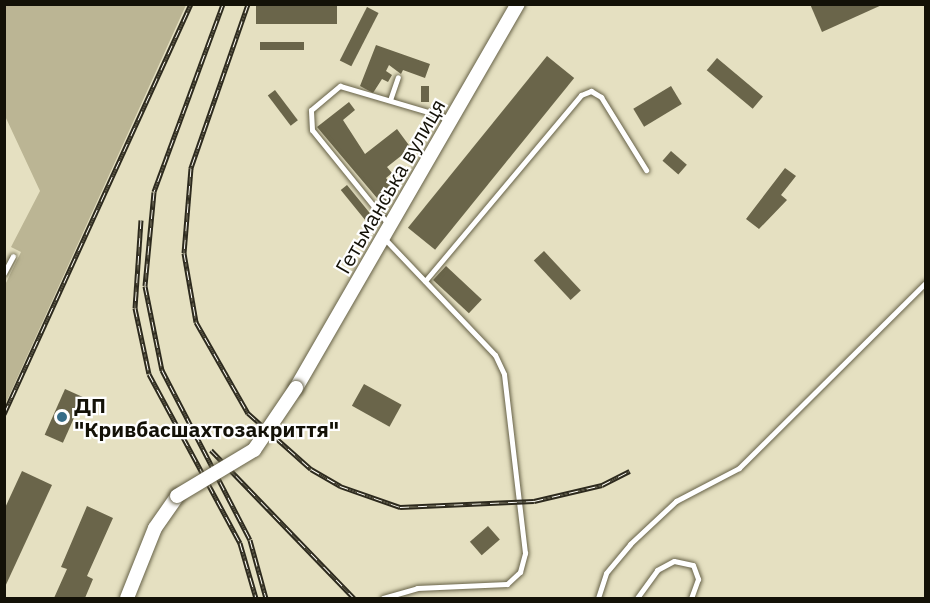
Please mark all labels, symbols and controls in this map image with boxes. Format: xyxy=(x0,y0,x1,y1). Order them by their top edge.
street label: Гетьманська вулиця xyxy=(330,94,450,278)
place label: ДП "Кривбасшахтозакриття" xyxy=(74,392,339,442)
marker: ДП "Кривбасшахтозакриття" xyxy=(55,410,69,424)

